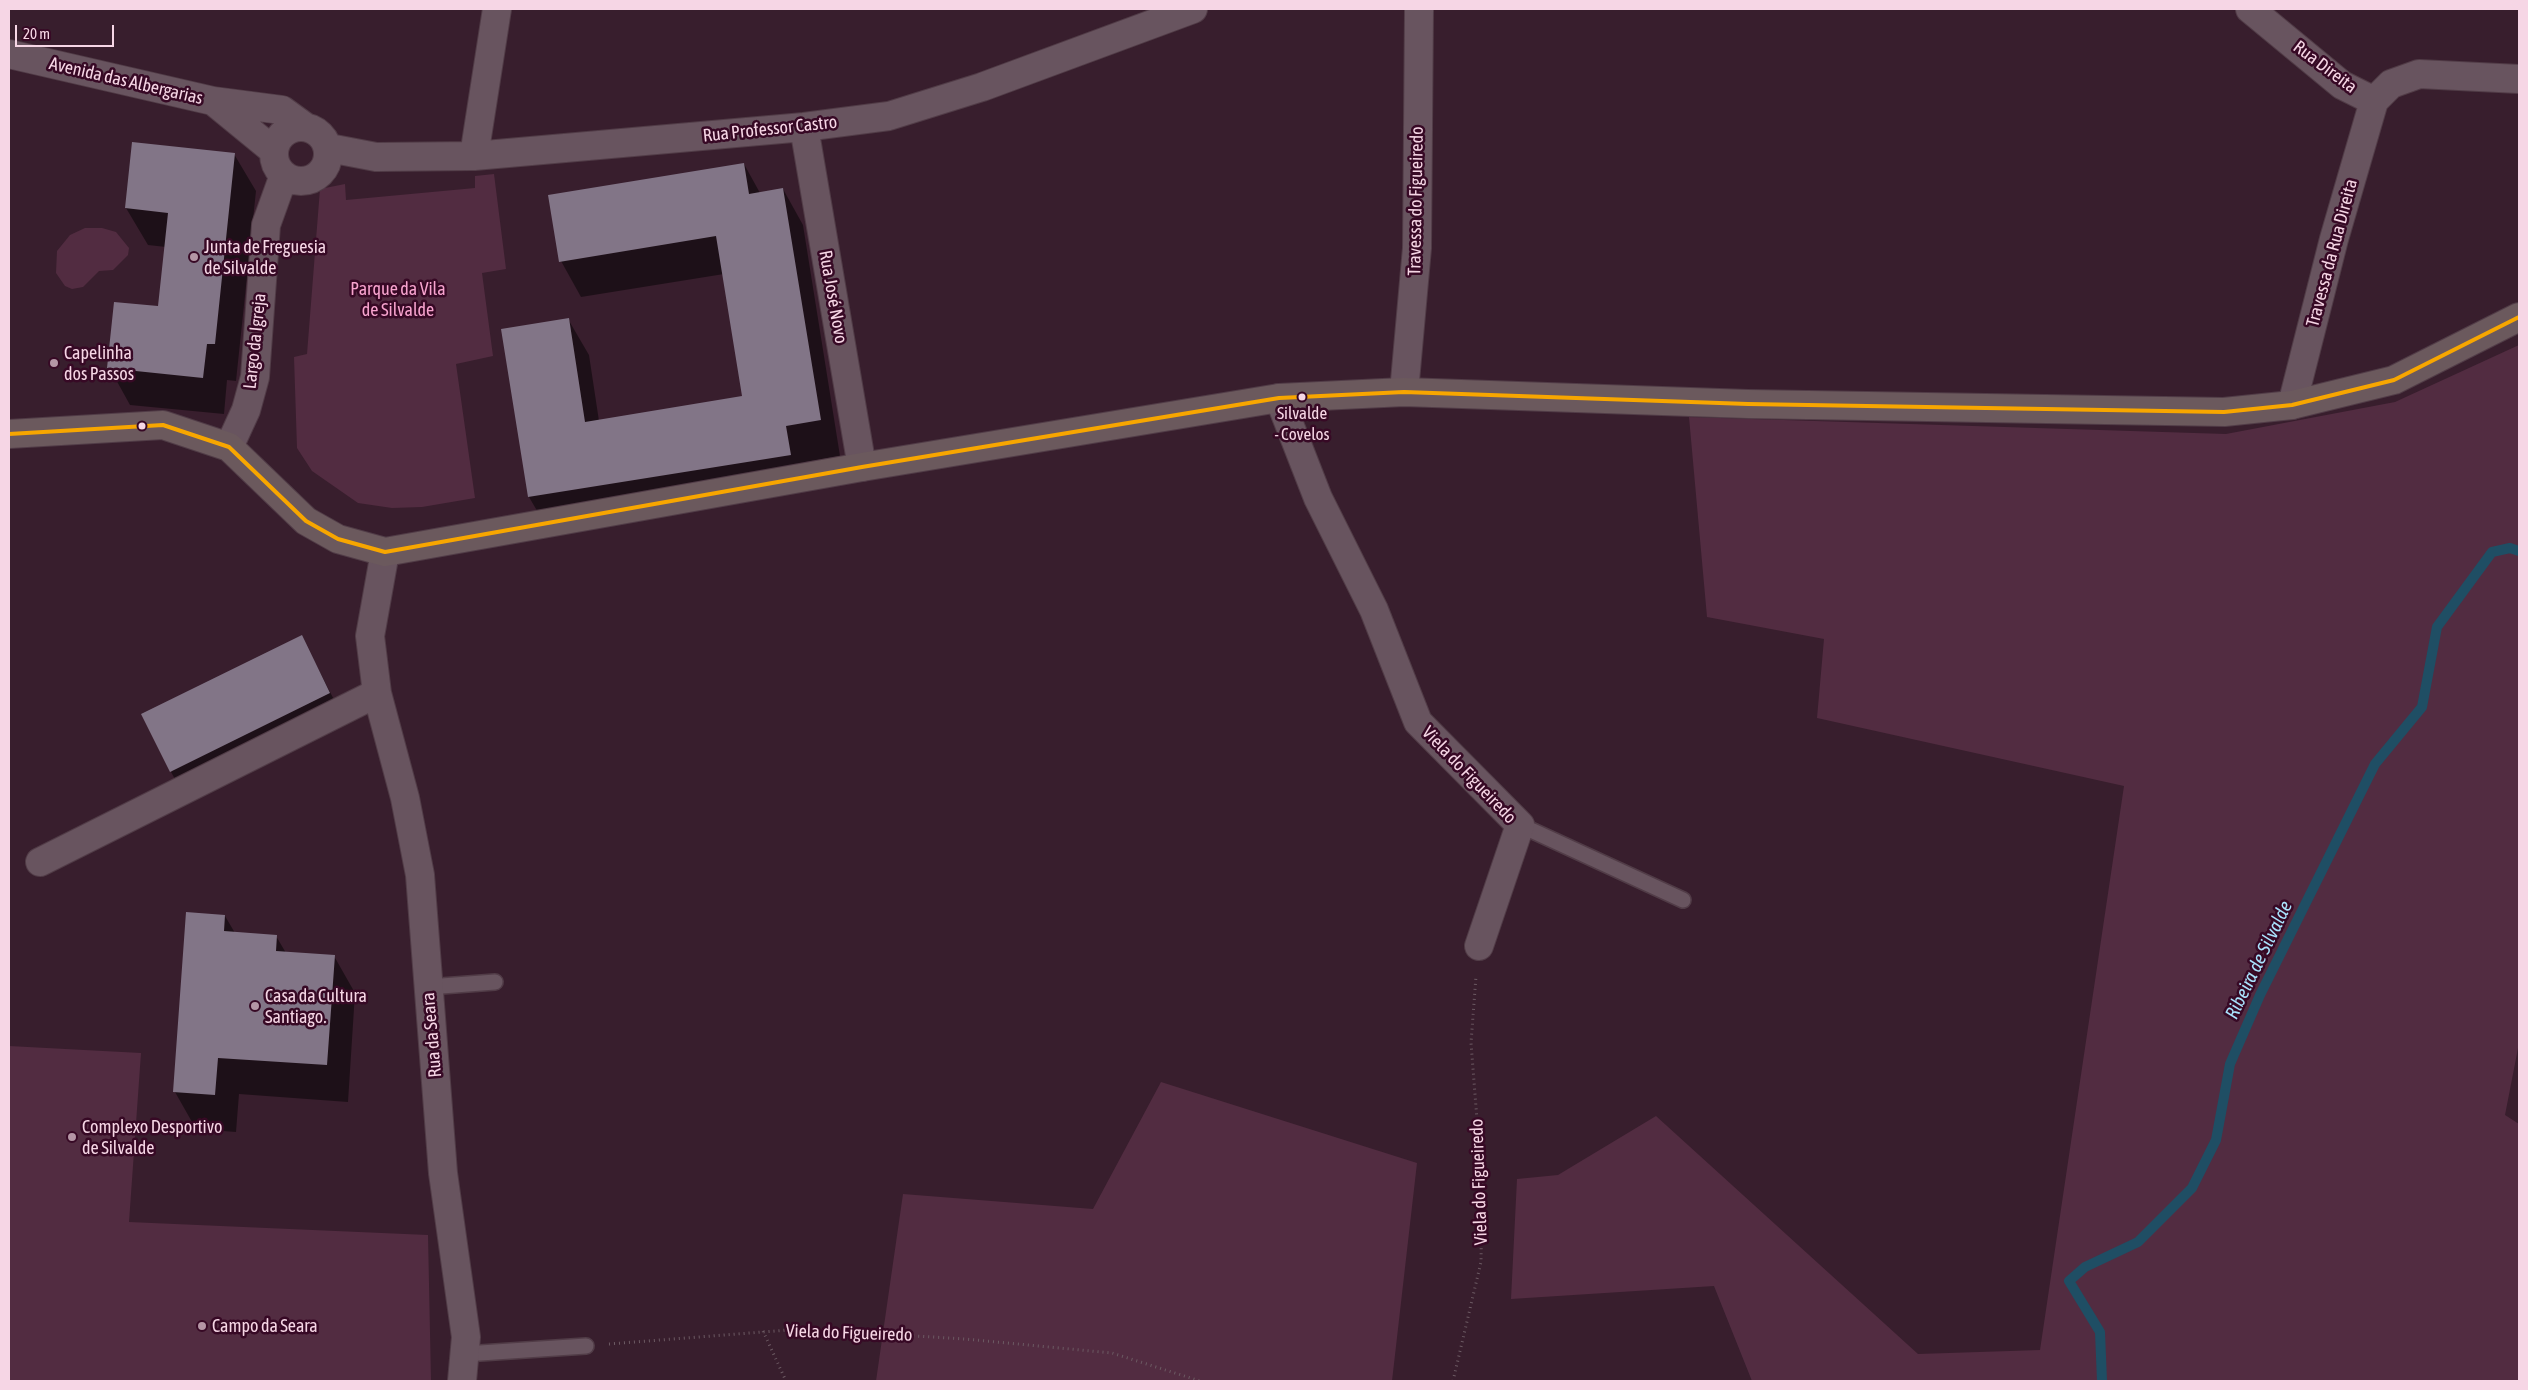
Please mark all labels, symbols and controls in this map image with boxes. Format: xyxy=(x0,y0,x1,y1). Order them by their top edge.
scale bar xyxy=(18,15,116,47)
text: 20 m xyxy=(23,25,50,42)
street label: Rua Direita xyxy=(2289,36,2361,98)
street label: Avenida das Albergarias xyxy=(47,53,205,109)
street label: Rua Professor Castro xyxy=(702,111,838,147)
street label: Travessa do Figueiredo xyxy=(1404,126,1428,276)
street label: Travessa da Rua Direita xyxy=(2302,177,2362,329)
place label: Junta de Freguesia de Silvalde xyxy=(204,236,326,278)
street label: Rua José Novo xyxy=(814,249,852,345)
marker: Junta de Freguesia de Silvalde xyxy=(188,251,200,263)
park label: Parque da Vila de Silvalde xyxy=(350,278,446,320)
street label: Largo da Igreja xyxy=(239,292,271,390)
place label: Capelinha dos Passos xyxy=(64,342,134,384)
marker: Capelinha dos Passos xyxy=(48,357,60,369)
marker: Silvalde - Covelos xyxy=(1297,392,1307,402)
place label: Silvalde - Covelos xyxy=(1275,404,1329,444)
unlabelled marker xyxy=(137,421,147,431)
street label: Viela do Figueiredo xyxy=(1417,722,1521,828)
water label: Ribeira de Silvalde xyxy=(2221,897,2297,1023)
place label: Casa da Cultura Santiago. xyxy=(265,985,367,1028)
street label: Rua da Seara xyxy=(418,992,446,1078)
marker: Casa da Cultura Santiago. xyxy=(249,1000,261,1012)
place label: Complexo Desportivo de Silvalde xyxy=(82,1116,222,1158)
street label: Viela do Figueiredo xyxy=(1466,1118,1492,1246)
marker: Complexo Desportivo de Silvalde xyxy=(66,1131,78,1143)
place label: Campo da Seara xyxy=(212,1315,318,1337)
marker: Campo da Seara xyxy=(196,1320,208,1332)
street label: Viela do Figueiredo xyxy=(785,1320,913,1346)

